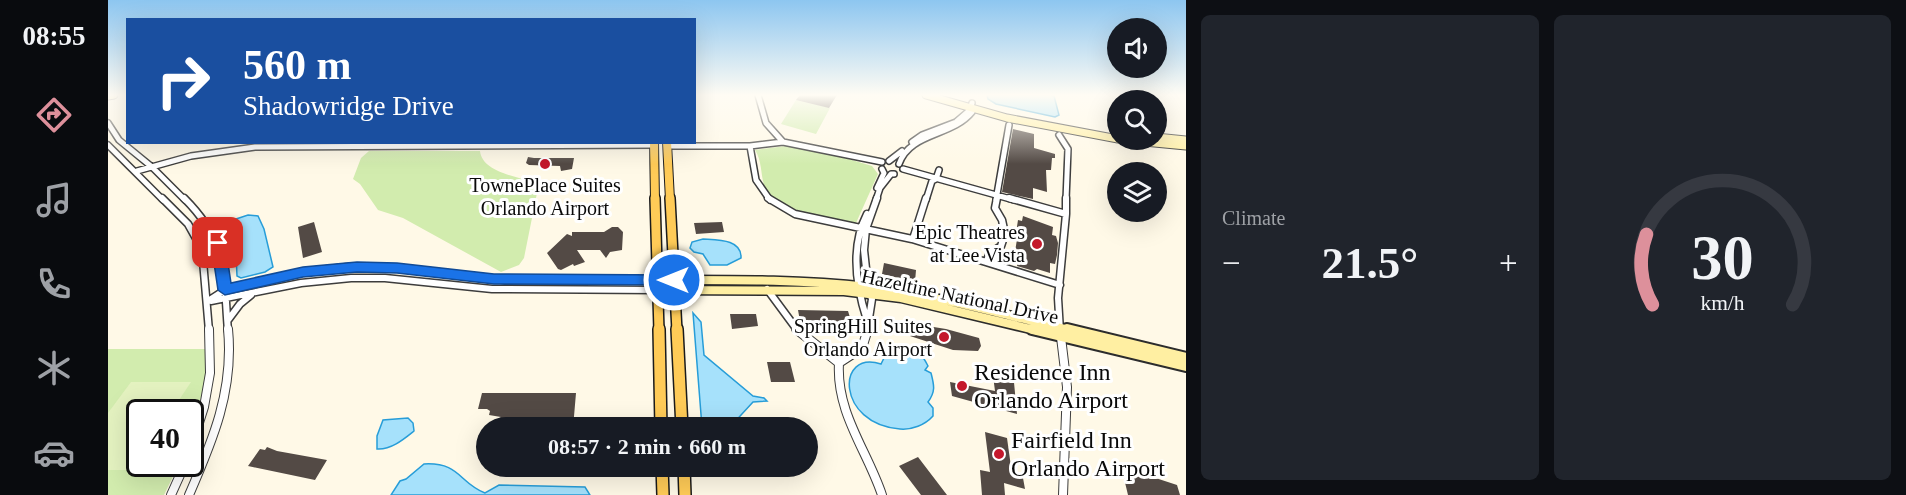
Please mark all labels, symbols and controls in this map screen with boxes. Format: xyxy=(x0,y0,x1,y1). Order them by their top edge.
map controls xyxy=(1107,18,1167,222)
button: sound xyxy=(1107,18,1167,78)
text: 08:55 xyxy=(23,21,86,51)
icon: right xyxy=(144,42,222,120)
text: 560 m xyxy=(243,42,352,88)
button: search xyxy=(1107,90,1167,150)
text: Shadowridge Drive xyxy=(243,91,454,121)
icon: directions xyxy=(33,94,75,136)
marker: TownePlace Suites Orlando Airport xyxy=(538,157,552,171)
button: layers xyxy=(1107,162,1167,222)
place label: TownePlace Suites Orlando Airport xyxy=(469,174,621,220)
icon: music xyxy=(33,179,75,221)
text: Climate xyxy=(1222,207,1285,229)
pin xyxy=(192,217,243,268)
place label: Epic Theatres at Lee Vista xyxy=(915,221,1025,266)
text: 30 xyxy=(1691,223,1753,292)
icon: arrive xyxy=(201,226,234,259)
marker: Epic Theatres at Lee Vista xyxy=(1030,237,1044,251)
text: 21.5° xyxy=(1321,238,1418,288)
text: − xyxy=(1222,245,1241,281)
text: + xyxy=(1499,245,1518,281)
position arrow xyxy=(642,248,706,312)
icon: phone xyxy=(33,263,75,305)
street label: Hazeltine National Drive xyxy=(859,264,1061,328)
text: km/h xyxy=(1700,291,1745,315)
place label: SpringHill Suites Orlando Airport xyxy=(794,315,932,361)
marker: SpringHill Suites Orlando Airport xyxy=(937,330,951,344)
icon: climate xyxy=(33,347,75,389)
place label: Residence Inn Orlando Airport xyxy=(974,359,1128,413)
marker: Residence Inn Orlando Airport xyxy=(955,379,969,393)
speed limit sign: 40 xyxy=(126,399,204,477)
place label: Fairfield Inn Orlando Airport xyxy=(1011,427,1165,481)
icon: car xyxy=(33,432,75,474)
text: 08:57 · 2 min · 660 m xyxy=(548,434,746,459)
marker: Fairfield Inn Orlando Airport xyxy=(992,447,1006,461)

